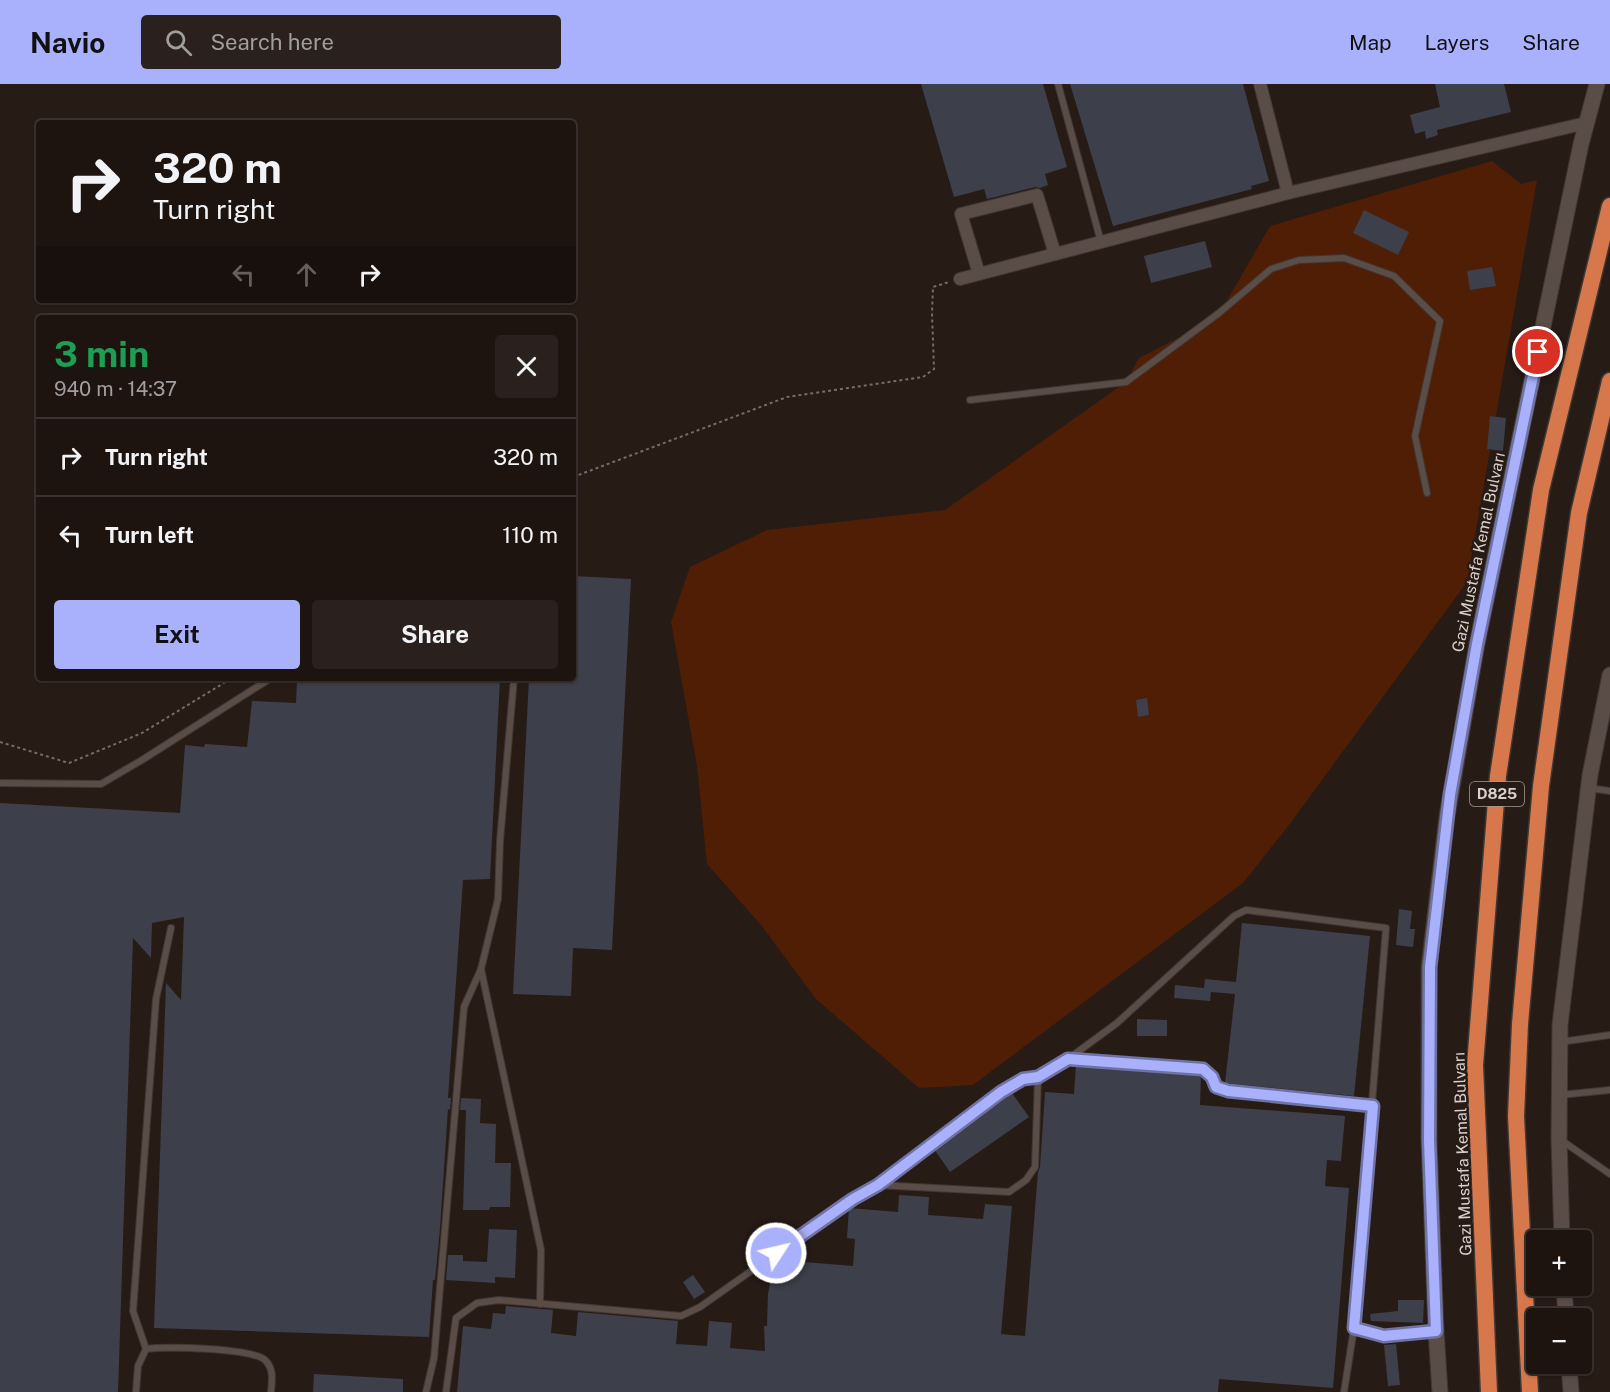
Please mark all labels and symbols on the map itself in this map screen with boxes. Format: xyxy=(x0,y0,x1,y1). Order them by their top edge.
pin xyxy=(1512,326,1563,377)
street label: Gazi Mustafa Kemal Bulvarı xyxy=(1448,450,1509,654)
road number: D825 xyxy=(1470,782,1524,806)
street label: Gazi Mustafa Kemal Bulvarı xyxy=(1449,1052,1476,1256)
position arrow xyxy=(744,1221,808,1285)

